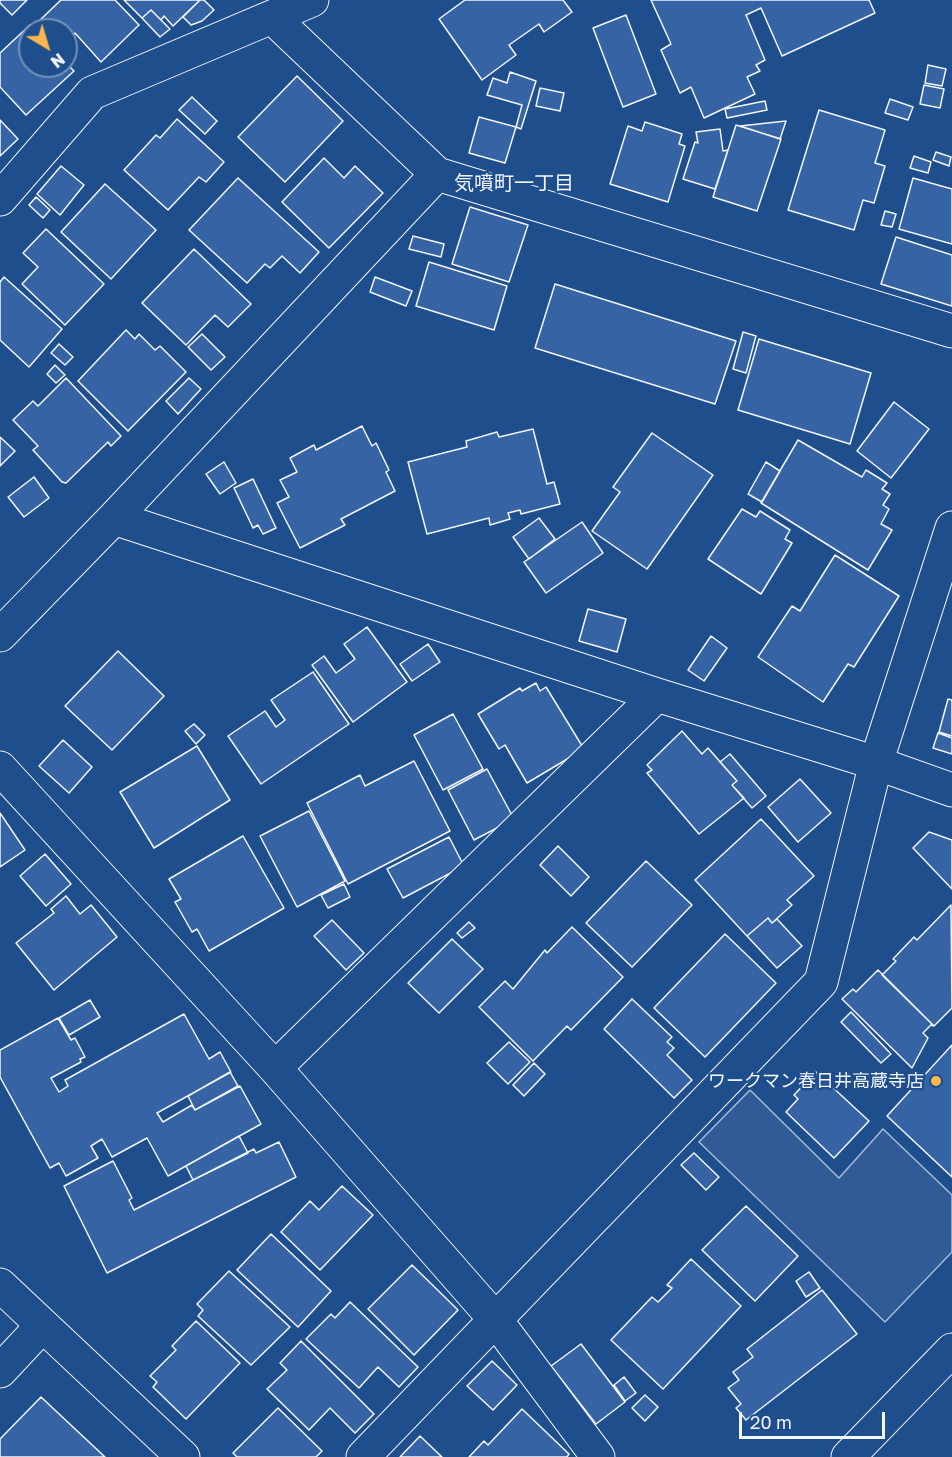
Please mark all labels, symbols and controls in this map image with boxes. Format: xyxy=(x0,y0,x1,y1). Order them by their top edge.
north arrow xyxy=(18,18,78,78)
text: N xyxy=(47,49,69,72)
district label: 気噴町一丁目 xyxy=(454,172,574,196)
place label: ワークマン春日井高蔵寺店 xyxy=(708,1070,924,1092)
marker: ワークマン春日井高蔵寺店 xyxy=(929,1074,943,1088)
scale bar xyxy=(742,1400,888,1438)
text: 20 m xyxy=(750,1411,792,1433)

